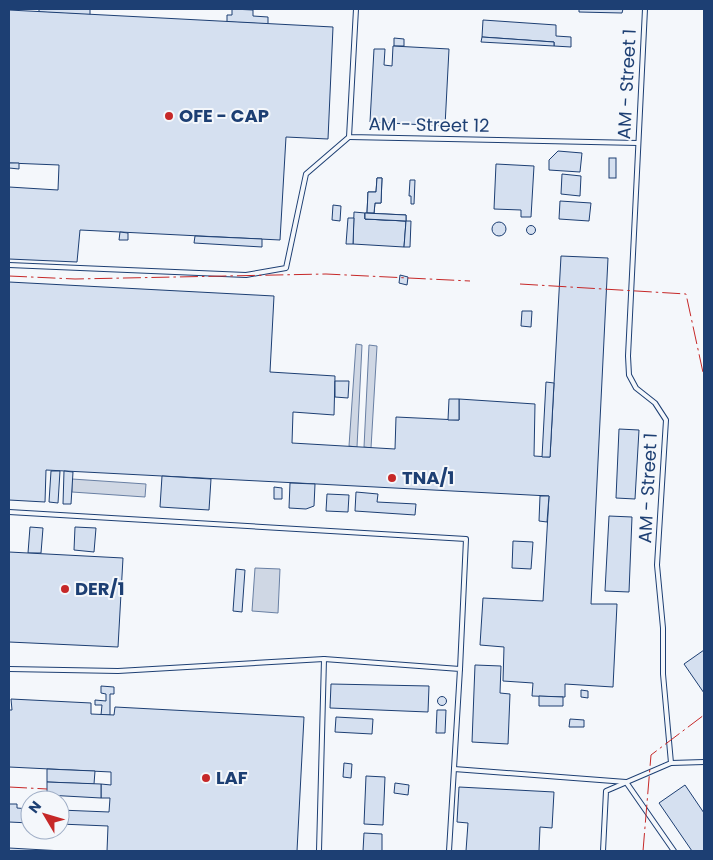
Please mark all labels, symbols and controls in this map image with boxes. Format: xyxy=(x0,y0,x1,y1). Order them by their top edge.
street label: AM - Street 1 xyxy=(611,28,642,140)
place label: OFE - CAP xyxy=(179,103,269,128)
marker: OFE - CAP xyxy=(163,110,175,122)
street label: AM - Street 12 xyxy=(368,111,490,138)
street label: AM - Street 1 xyxy=(632,432,663,544)
place label: TNA/1 xyxy=(402,465,454,490)
marker: TNA/1 xyxy=(386,472,398,484)
place label: DER/1 xyxy=(75,576,124,601)
marker: DER/1 xyxy=(59,583,71,595)
place label: LAF xyxy=(216,765,248,790)
marker: LAF xyxy=(200,772,212,784)
north arrow xyxy=(20,790,70,840)
text: N xyxy=(24,797,46,817)

